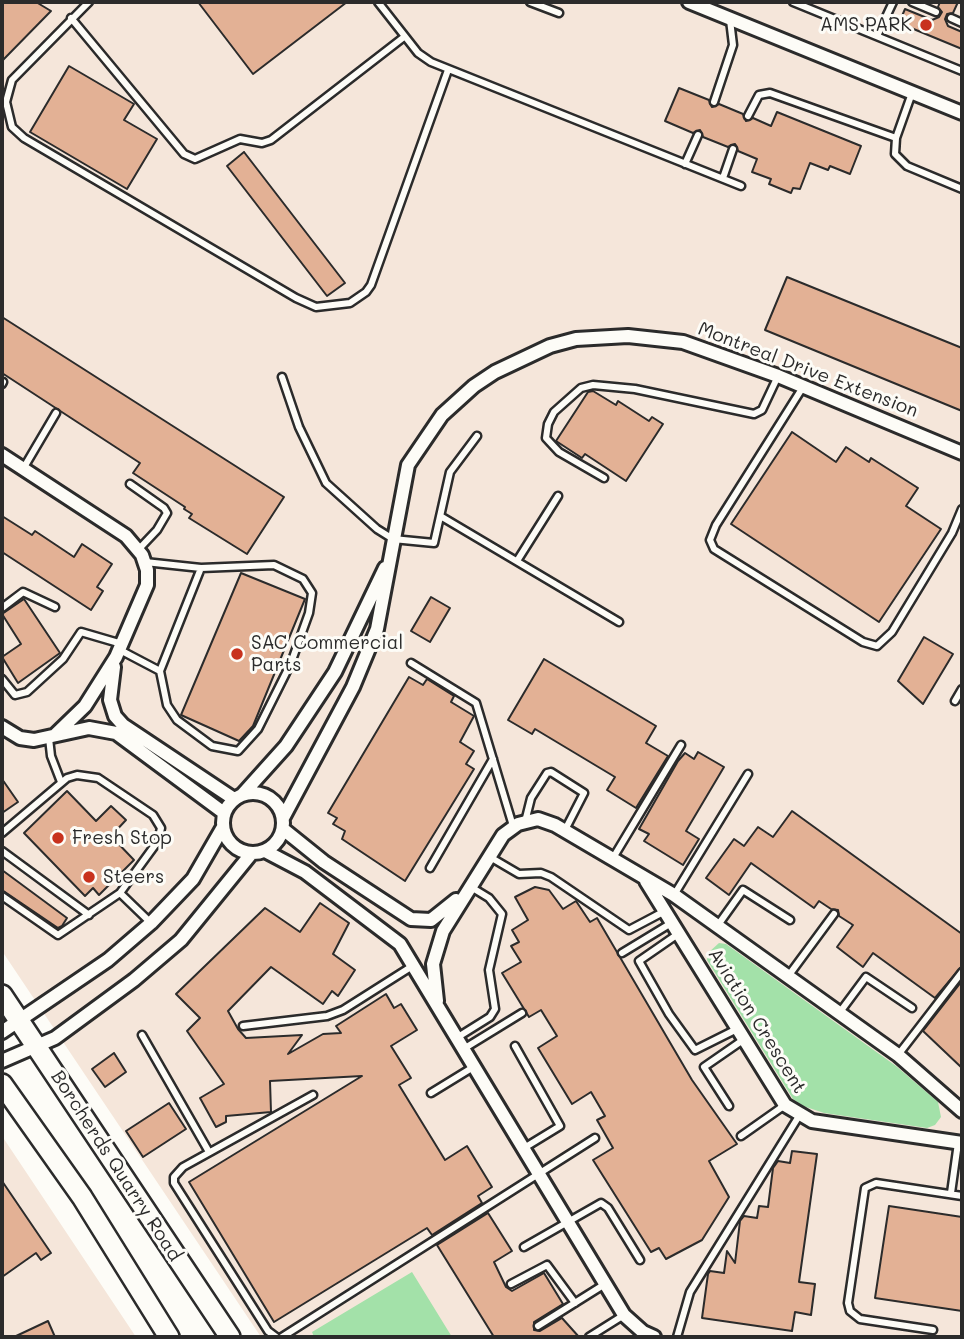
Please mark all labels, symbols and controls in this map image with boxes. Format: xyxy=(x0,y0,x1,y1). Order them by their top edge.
place label: AMS PARK xyxy=(820,14,912,36)
marker: AMS PARK xyxy=(918,17,934,33)
street label: Montreal Drive Extension xyxy=(695,317,921,423)
place label: SAC Commercial Parts xyxy=(251,632,403,676)
marker: SAC Commercial Parts xyxy=(229,646,245,662)
place label: Fresh Stop xyxy=(72,827,172,849)
marker: Fresh Stop xyxy=(50,830,66,846)
place label: Steers xyxy=(103,866,164,888)
marker: Steers xyxy=(81,869,97,885)
street label: Aviation Crescent xyxy=(703,944,811,1098)
street label: Borcherds Quarry Road xyxy=(46,1066,186,1266)

